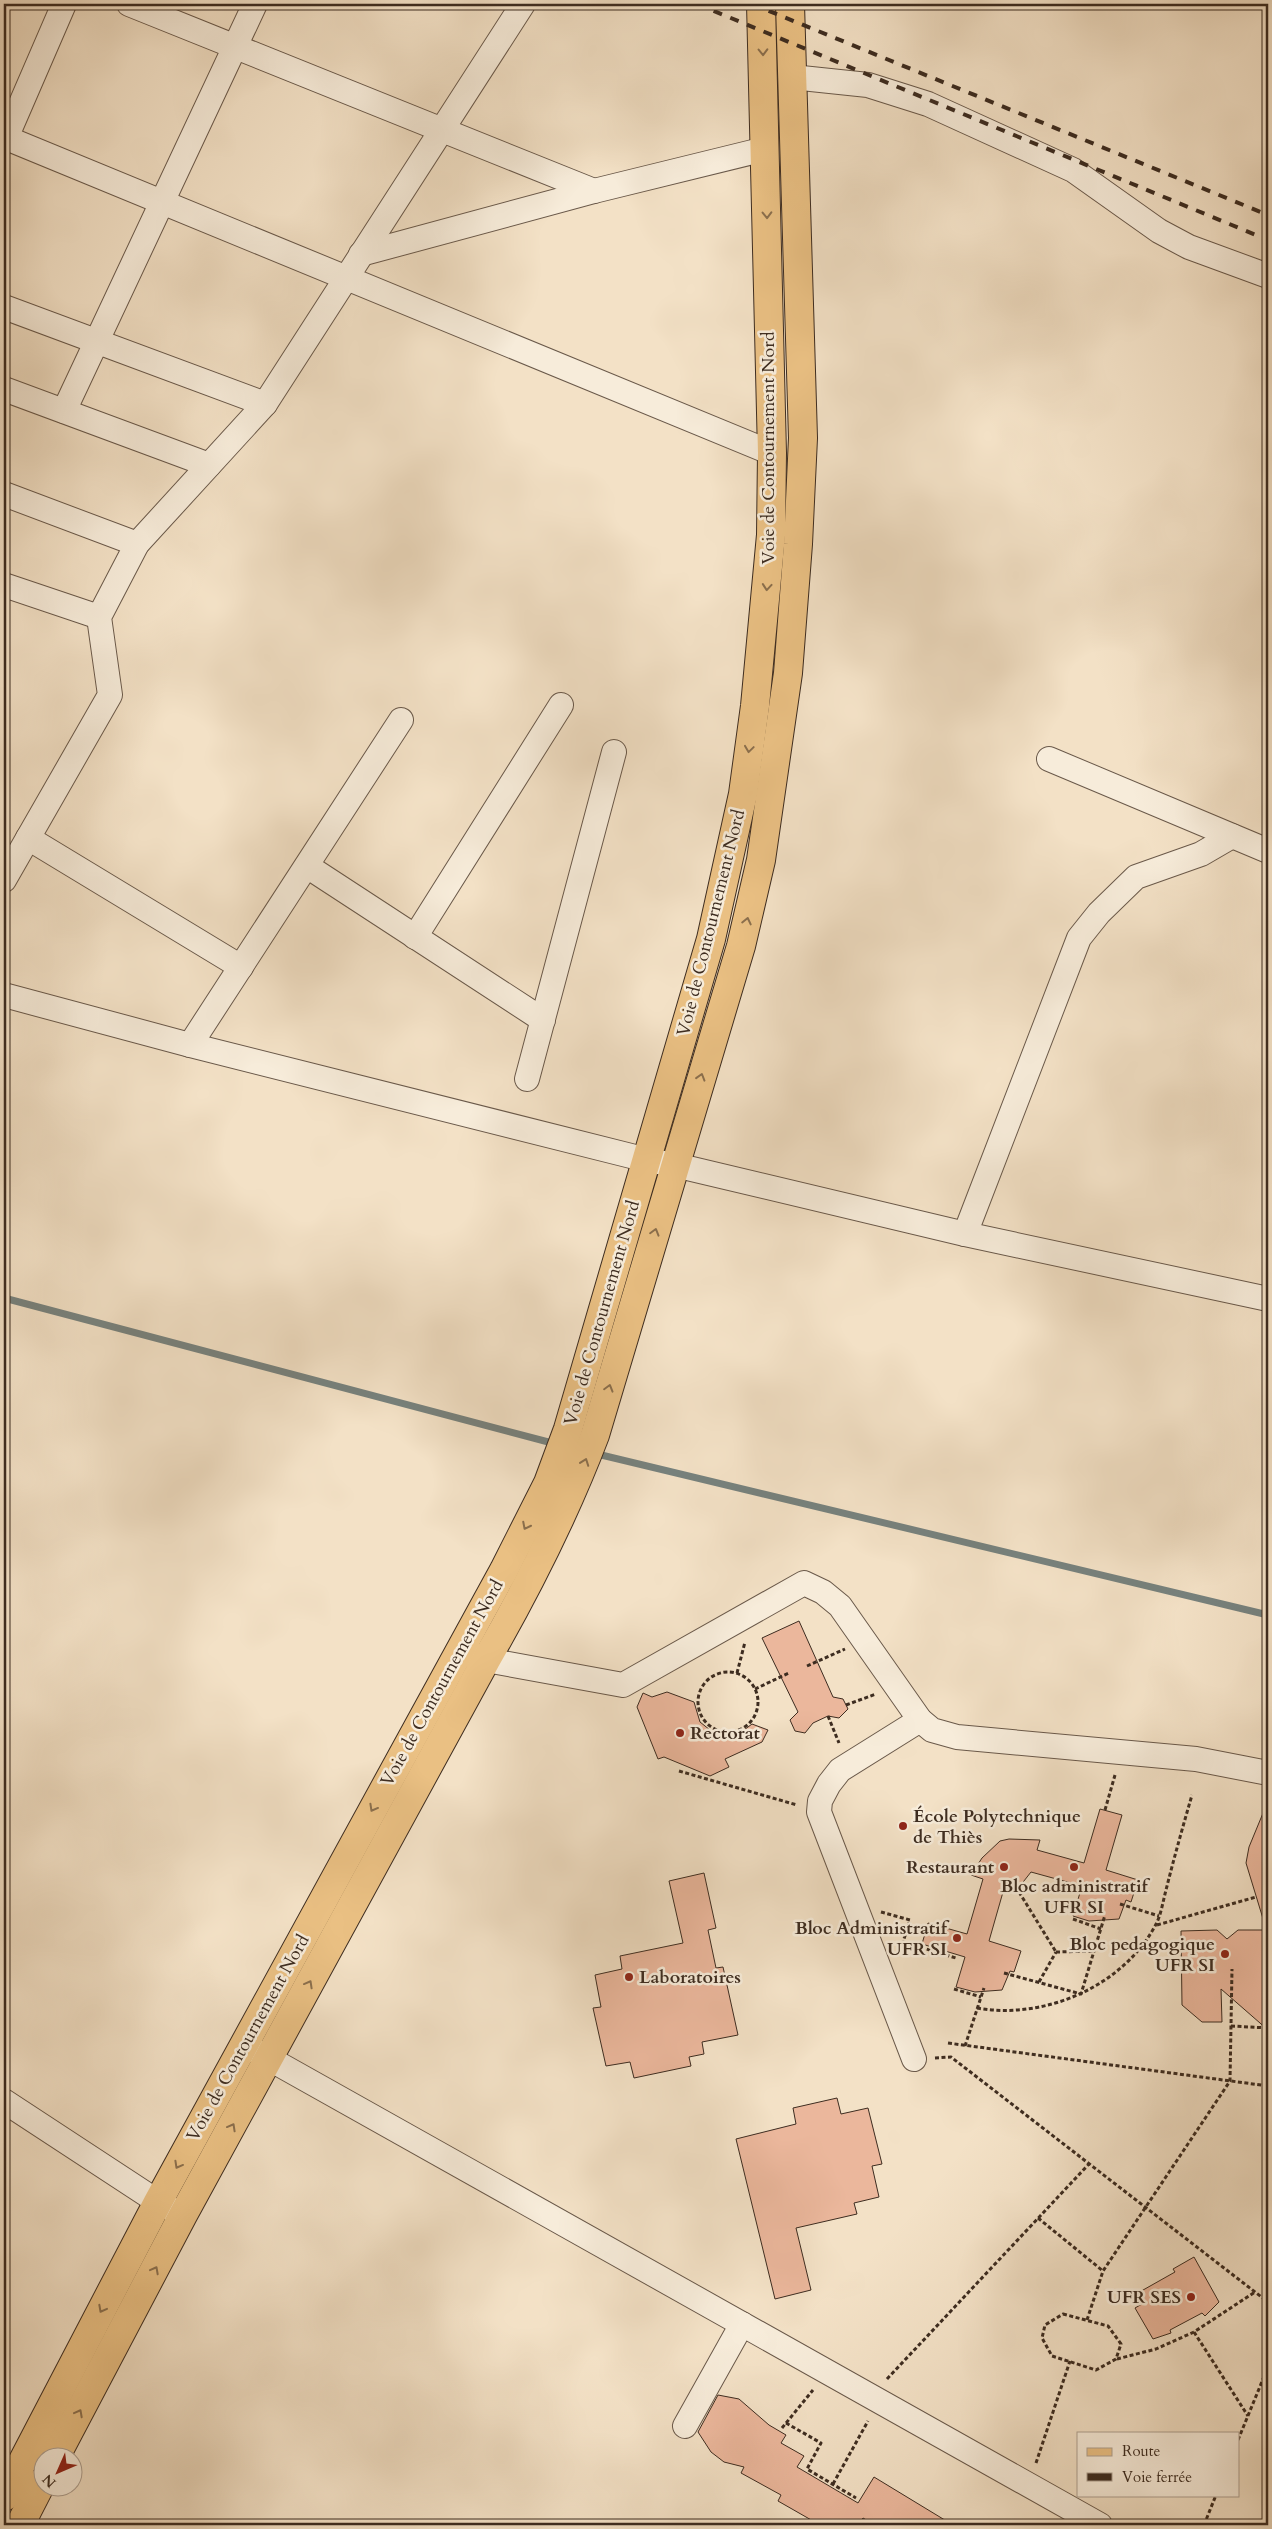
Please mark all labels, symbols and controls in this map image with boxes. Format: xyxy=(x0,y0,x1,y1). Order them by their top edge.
one-way arrow xyxy=(758,49,768,57)
one-way arrow xyxy=(762,212,772,219)
street label: Voie de Contournement Nord xyxy=(756,331,781,564)
one-way arrow xyxy=(761,583,772,591)
one-way arrow xyxy=(744,745,755,753)
street label: Voie de Contournement Nord xyxy=(671,807,751,1039)
one-way arrow xyxy=(741,916,752,925)
one-way arrow xyxy=(696,1073,706,1081)
street label: Voie de Contournement Nord xyxy=(558,1197,646,1428)
one-way arrow xyxy=(649,1229,659,1237)
one-way arrow xyxy=(603,1384,613,1393)
one-way arrow xyxy=(579,1459,589,1467)
one-way arrow xyxy=(522,1521,532,1530)
street label: Voie de Contournement Nord xyxy=(375,1575,510,1791)
place label: Rectorat xyxy=(690,1721,761,1746)
marker: Rectorat xyxy=(674,1727,686,1739)
one-way arrow xyxy=(369,1802,379,1811)
place label: École Polytechnique de Thiès xyxy=(913,1804,1081,1850)
marker: École Polytechnique de Thiès xyxy=(897,1820,909,1832)
place label: Restaurant xyxy=(906,1855,995,1880)
marker: Restaurant xyxy=(998,1861,1010,1873)
marker: Bloc administratif UFR SI xyxy=(1068,1861,1080,1873)
place label: Bloc administratif UFR SI xyxy=(1000,1874,1151,1920)
place label: Bloc Administratif UFR SI xyxy=(795,1916,950,1962)
street label: Voie de Contournement Nord xyxy=(181,1930,316,2146)
marker: Bloc Administratif UFR SI xyxy=(951,1932,963,1944)
place label: Bloc pedagogique UFR SI xyxy=(1069,1932,1215,1978)
marker: Bloc pedagogique UFR SI xyxy=(1219,1948,1231,1960)
place label: Laboratoires xyxy=(639,1965,741,1990)
marker: Laboratoires xyxy=(623,1971,635,1983)
one-way arrow xyxy=(303,1980,313,1989)
one-way arrow xyxy=(225,2123,235,2132)
one-way arrow xyxy=(174,2160,184,2169)
one-way arrow xyxy=(149,2266,159,2275)
place label: UFR SES xyxy=(1107,2285,1181,2310)
marker: UFR SES xyxy=(1185,2291,1197,2303)
one-way arrow xyxy=(98,2304,108,2313)
one-way arrow xyxy=(73,2410,83,2419)
legend xyxy=(1077,2432,1240,2496)
text: Route xyxy=(1122,2441,1160,2461)
north arrow xyxy=(32,2446,82,2496)
text: Voie ferrée xyxy=(1122,2467,1192,2487)
text: N xyxy=(38,2470,60,2492)

